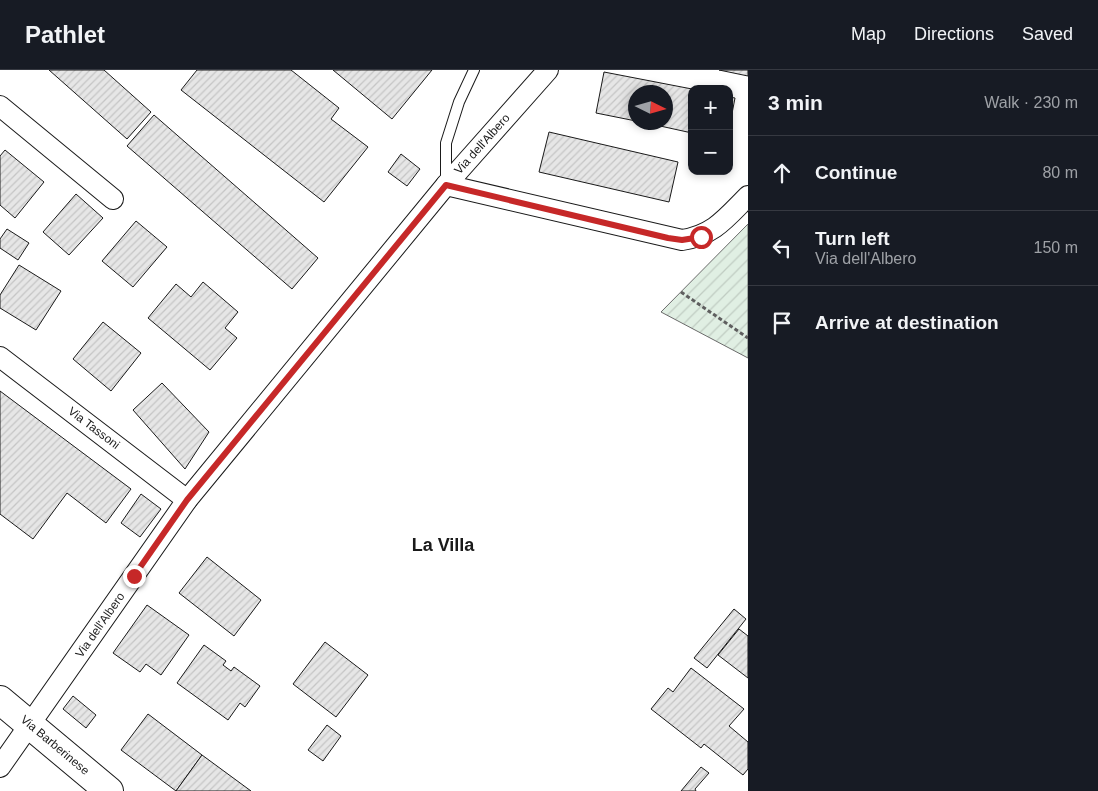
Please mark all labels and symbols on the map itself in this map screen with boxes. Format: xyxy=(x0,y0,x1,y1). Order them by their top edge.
north arrow xyxy=(628,85,673,130)
street label: Via dell'Albero xyxy=(451,111,513,177)
route start xyxy=(690,226,713,249)
street label: Via Tassoni xyxy=(65,404,123,452)
district label: La Villa xyxy=(412,535,475,555)
route end xyxy=(123,565,146,588)
street label: Via dell'Albero xyxy=(72,590,128,660)
street label: Via Barberinese xyxy=(18,712,92,778)

